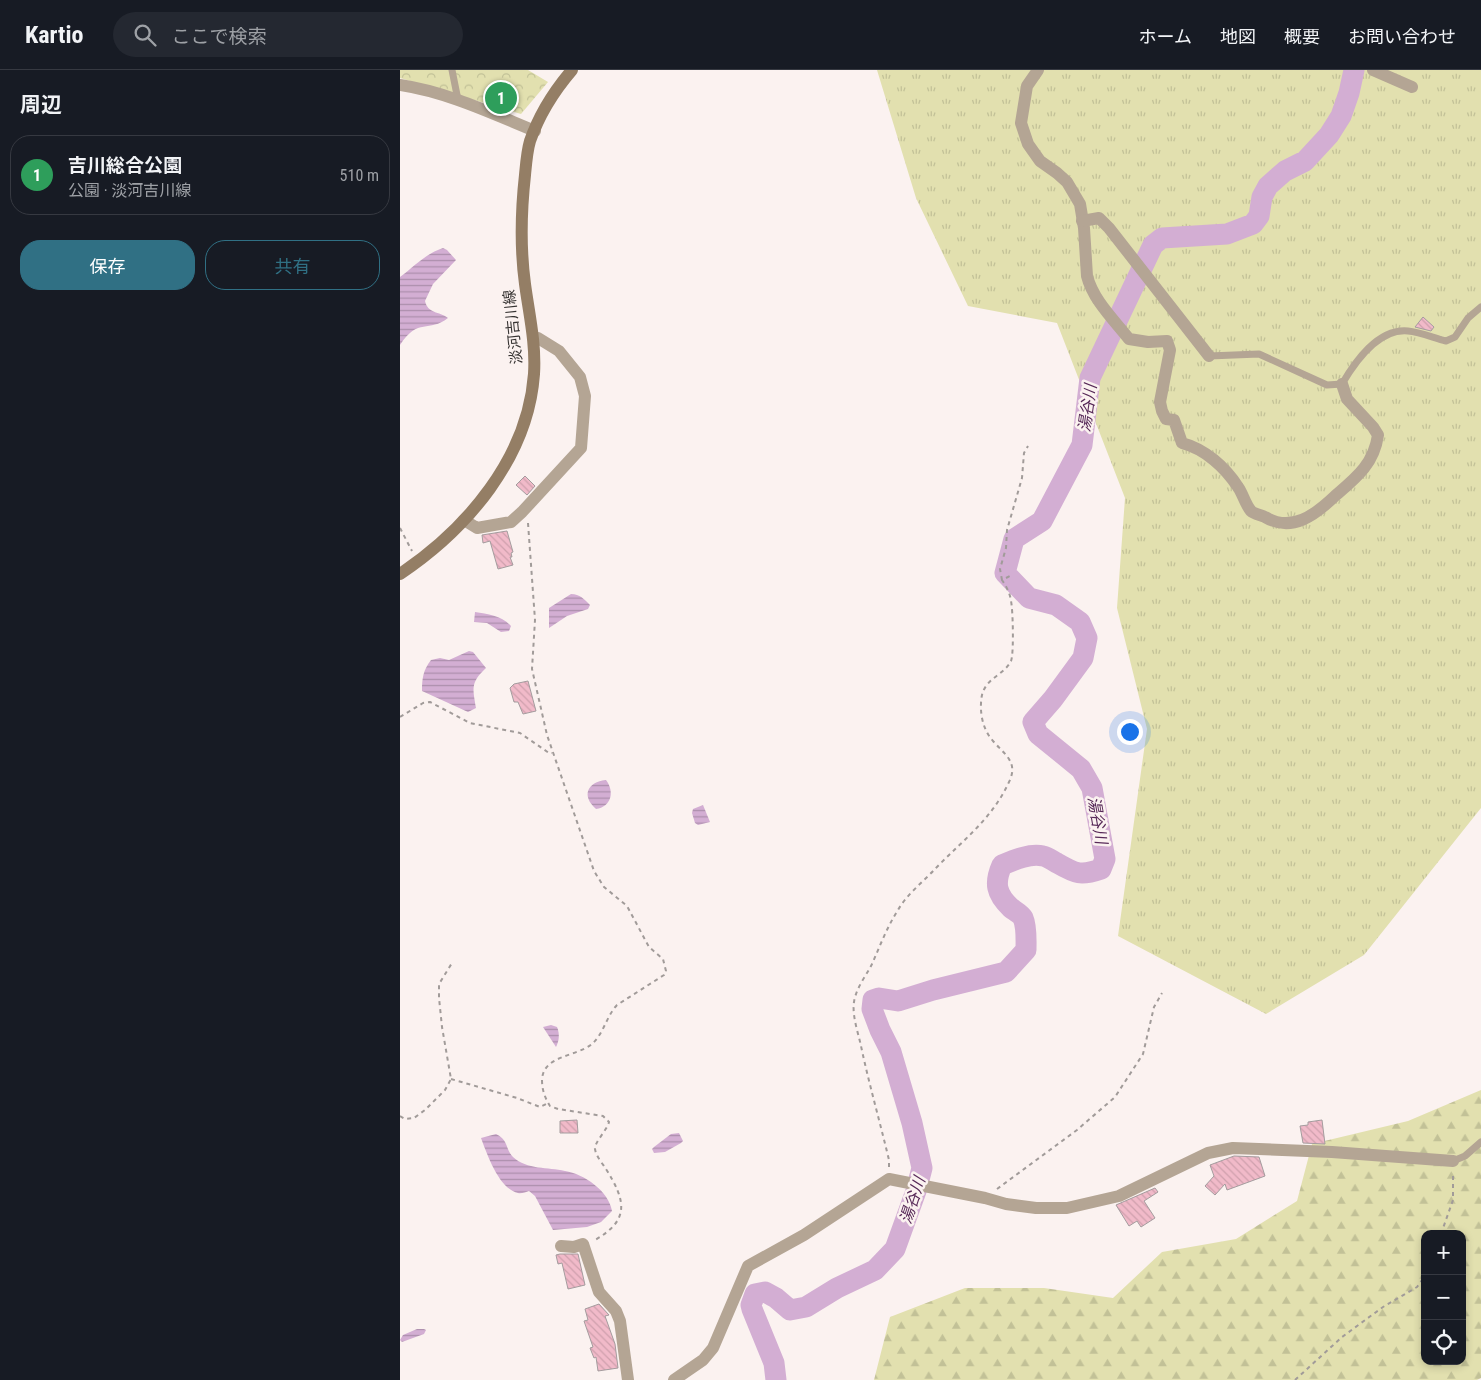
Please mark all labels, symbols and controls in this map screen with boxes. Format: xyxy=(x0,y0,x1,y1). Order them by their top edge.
search box xyxy=(113,12,463,57)
text: Kartio xyxy=(25,21,83,49)
icon: search xyxy=(131,21,159,49)
text: ここで検索 xyxy=(171,25,266,48)
text: ホーム xyxy=(1139,26,1192,47)
text: 地図 xyxy=(1220,26,1256,47)
text: 概要 xyxy=(1284,26,1320,47)
text: お問い合わせ xyxy=(1348,26,1456,47)
pin: 1 xyxy=(485,79,517,117)
text: 周辺 xyxy=(20,93,62,117)
text: 吉川総合公園 xyxy=(68,154,182,177)
text: 1 xyxy=(33,166,41,185)
text: 510 m xyxy=(340,166,379,185)
text: 公園 · 淡河吉川線 xyxy=(68,181,191,200)
button: 保存 xyxy=(20,240,195,290)
button: 共有 xyxy=(205,240,380,290)
street label: 淡河吉川線 xyxy=(500,289,526,365)
water label: 湯谷川 xyxy=(1075,381,1101,433)
your location xyxy=(1117,719,1143,745)
water label: 湯谷川 xyxy=(1084,795,1111,847)
water label: 湯谷川 xyxy=(896,1172,930,1226)
map controls xyxy=(1421,1230,1466,1365)
button: + xyxy=(1421,1230,1466,1275)
button: − xyxy=(1421,1275,1466,1320)
button: locate xyxy=(1421,1320,1466,1365)

